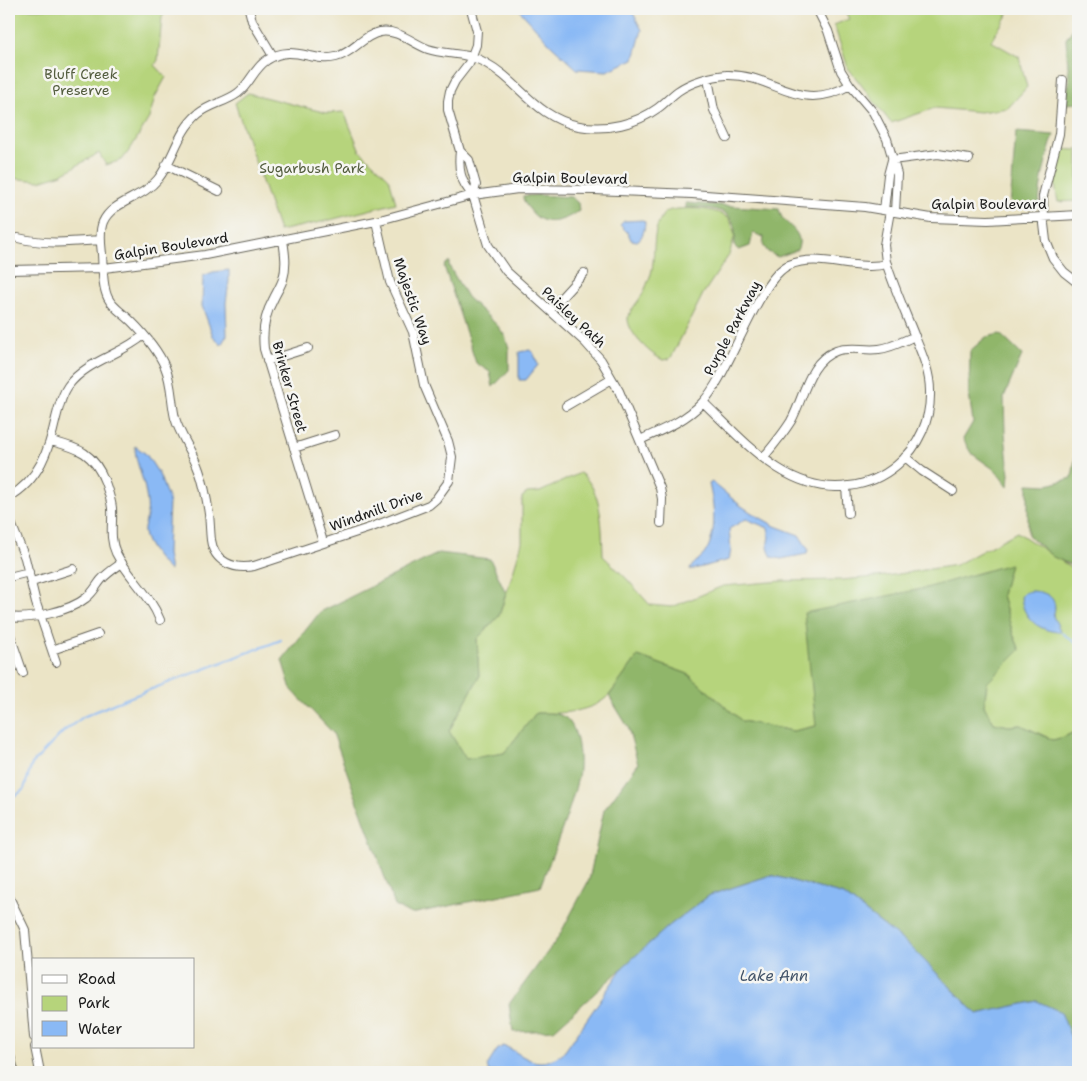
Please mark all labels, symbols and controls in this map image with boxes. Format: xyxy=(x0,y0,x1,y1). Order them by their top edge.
park label: Bluff Creek Preserve xyxy=(44,65,118,99)
park label: Sugarbush Park xyxy=(259,159,365,177)
street label: Galpin Boulevard xyxy=(512,168,628,188)
street label: Galpin Boulevard xyxy=(931,195,1047,213)
street label: Galpin Boulevard xyxy=(113,228,230,264)
street label: Majestic Way xyxy=(390,255,436,347)
street label: Purple Parkway xyxy=(699,277,765,379)
street label: Paisley Path xyxy=(538,283,610,351)
street label: Brinker Street xyxy=(268,339,312,435)
street label: Windmill Drive xyxy=(327,485,425,535)
legend xyxy=(32,958,195,1048)
water label: Lake Ann xyxy=(740,966,808,986)
text: Road xyxy=(78,969,116,989)
text: Park xyxy=(78,993,110,1013)
text: Water xyxy=(78,1019,122,1039)

